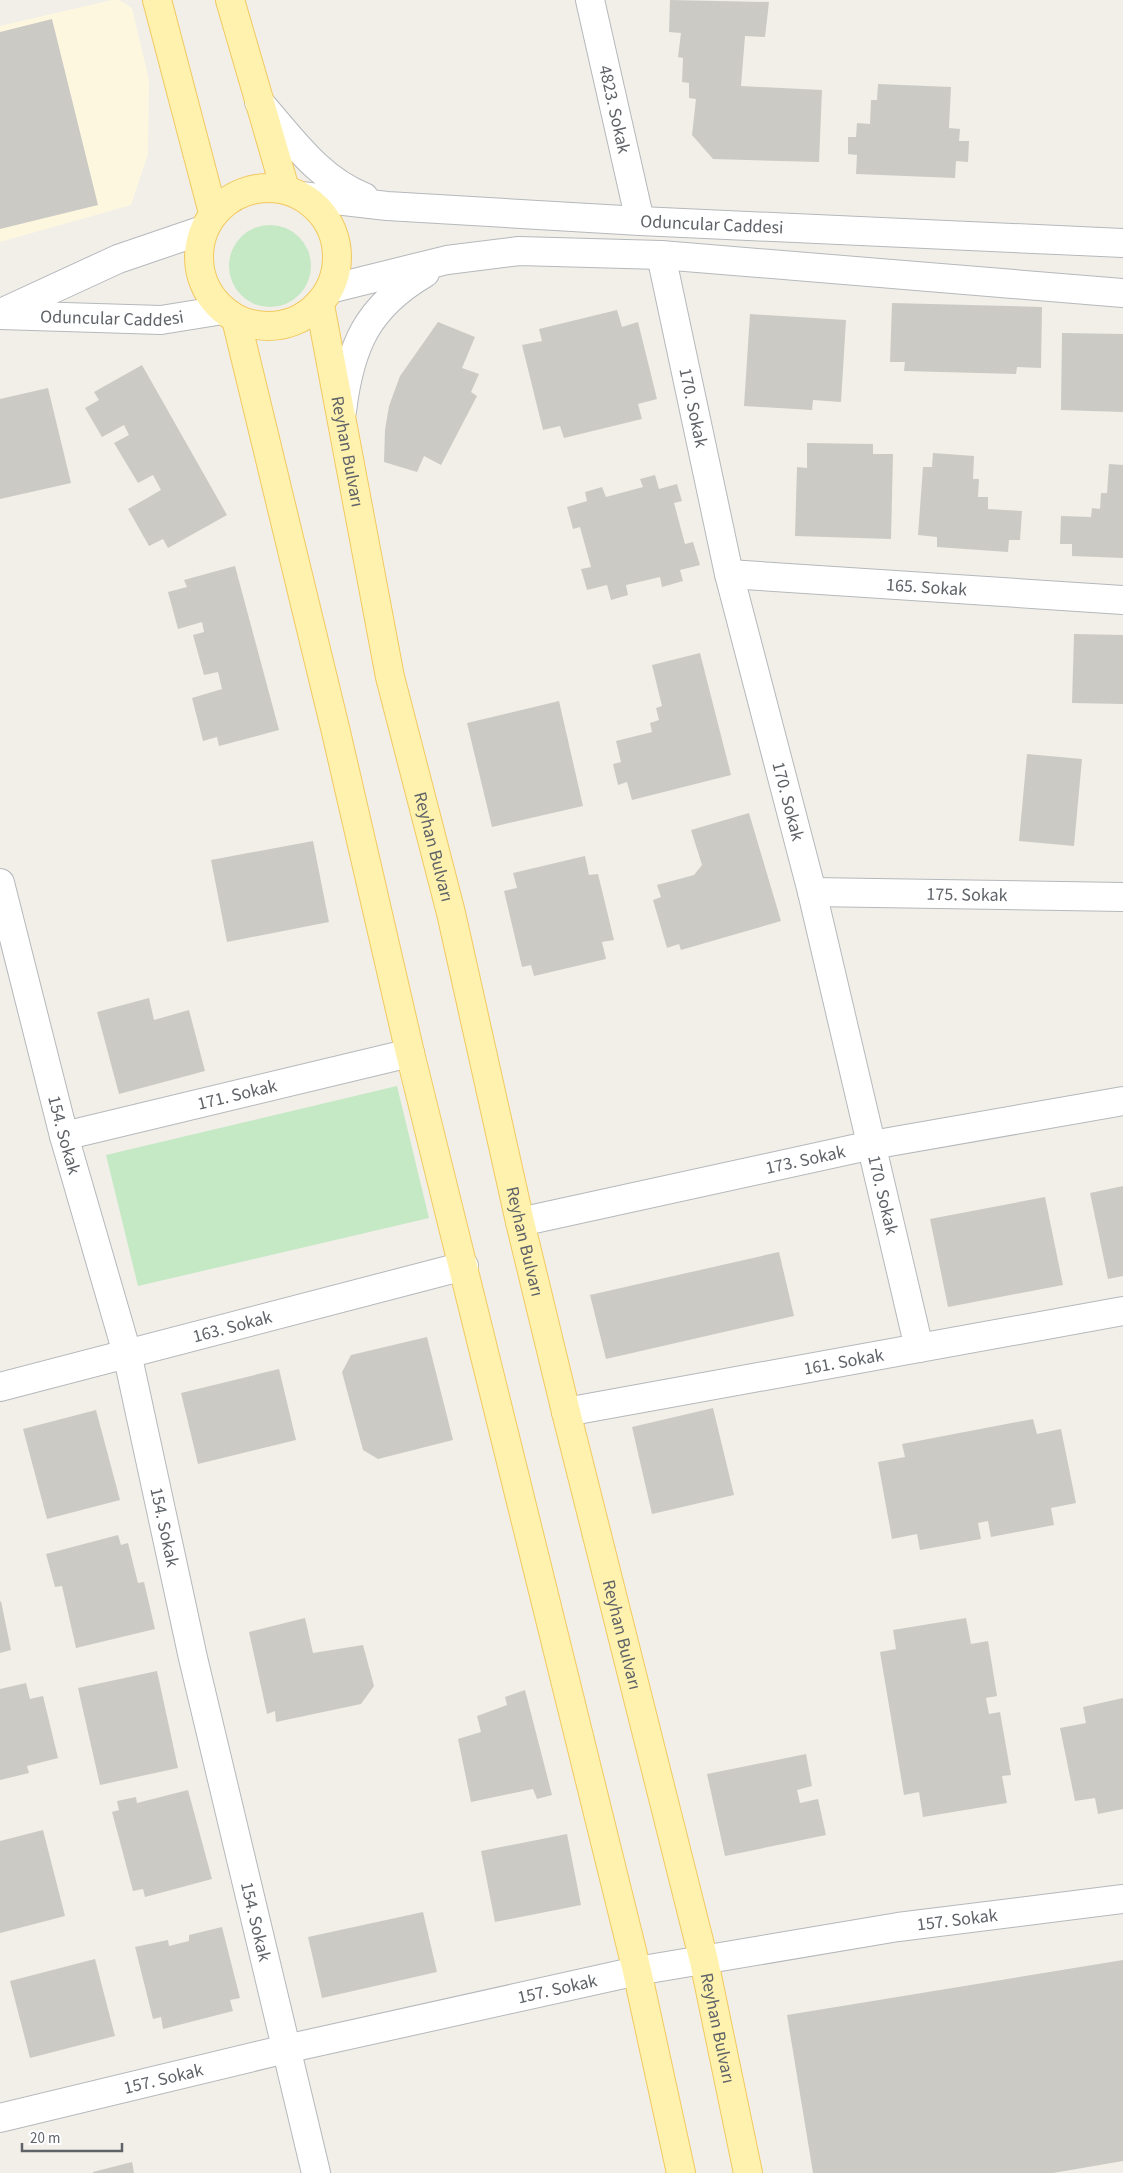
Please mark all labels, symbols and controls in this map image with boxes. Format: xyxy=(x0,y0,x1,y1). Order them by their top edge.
street label: 4823. Sokak xyxy=(593,63,637,156)
street label: Oduncular Caddesi xyxy=(640,209,784,240)
street label: Oduncular Caddesi xyxy=(40,304,185,333)
street label: 170. Sokak xyxy=(673,365,714,450)
street label: Reyhan Bulvarı xyxy=(325,394,370,509)
street label: 165. Sokak xyxy=(885,572,968,602)
street label: 170. Sokak xyxy=(766,759,811,844)
street label: Reyhan Bulvarı xyxy=(408,789,460,905)
street label: 175. Sokak xyxy=(926,881,1008,908)
street label: 171. Sokak xyxy=(195,1073,280,1116)
street label: 154. Sokak xyxy=(42,1093,87,1178)
street label: 173. Sokak xyxy=(763,1139,848,1180)
street label: 170. Sokak xyxy=(862,1153,905,1237)
street label: Reyhan Bulvarı xyxy=(500,1184,550,1299)
street label: 163. Sokak xyxy=(190,1304,275,1349)
street label: 161. Sokak xyxy=(801,1342,886,1381)
street label: 154. Sokak xyxy=(144,1485,185,1569)
street label: Reyhan Bulvarı xyxy=(596,1577,648,1692)
street label: 154. Sokak xyxy=(234,1879,278,1964)
street label: 157. Sokak xyxy=(915,1902,999,1937)
street label: 157. Sokak xyxy=(515,1968,600,2010)
street label: Reyhan Bulvarı xyxy=(694,1970,742,2086)
street label: 157. Sokak xyxy=(121,2057,206,2100)
scale bar xyxy=(22,2120,122,2152)
text: 20 m xyxy=(30,2128,60,2149)

